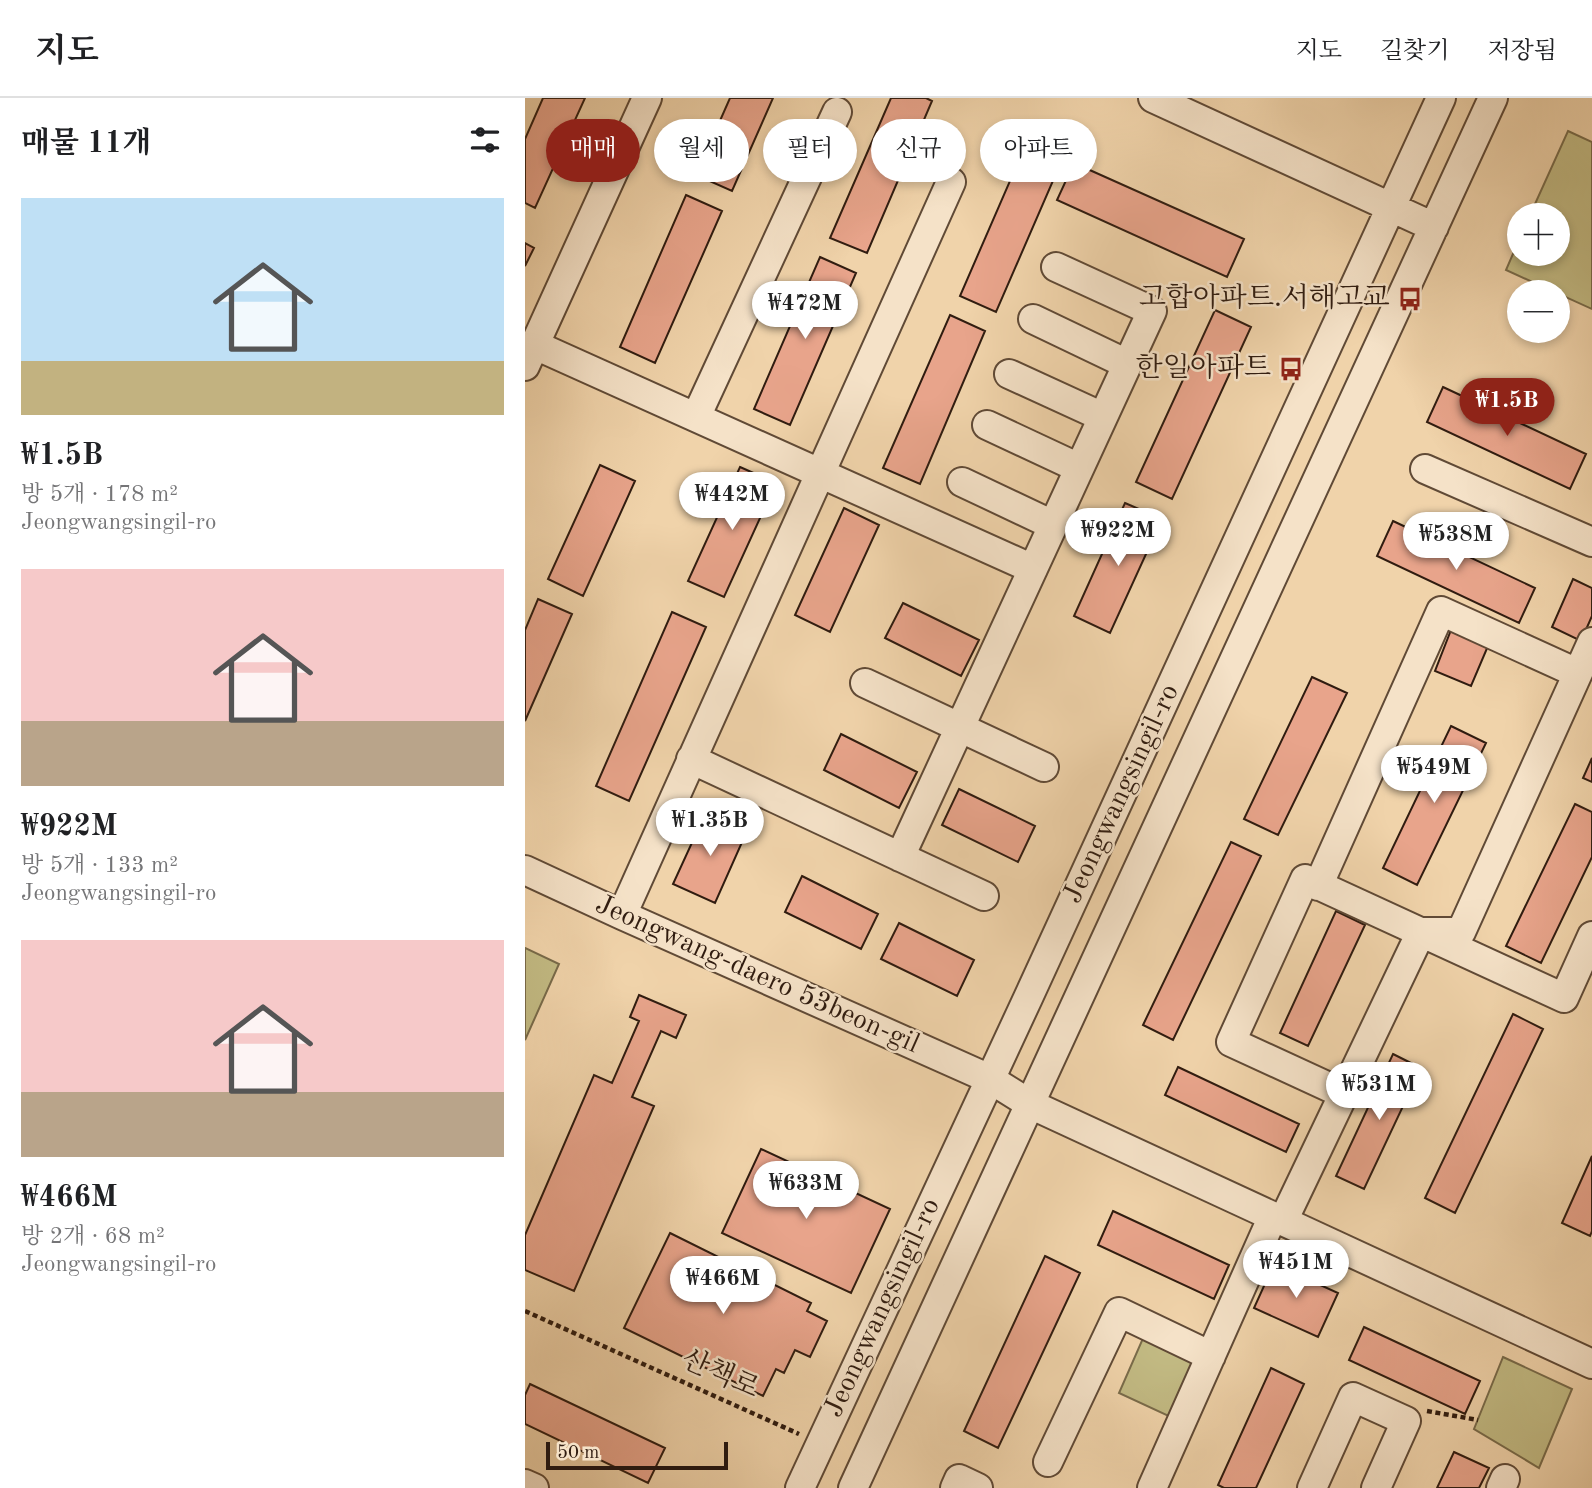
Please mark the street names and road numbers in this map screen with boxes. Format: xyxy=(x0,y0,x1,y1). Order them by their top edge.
street label: Jeongwangsingil-ro xyxy=(1059,680,1185,908)
street label: Jeongwang-daero 53beon-gil xyxy=(591,891,923,1059)
street label: Jeongwangsingil-ro xyxy=(820,1194,946,1422)
street label: 산책로 xyxy=(677,1344,764,1404)

